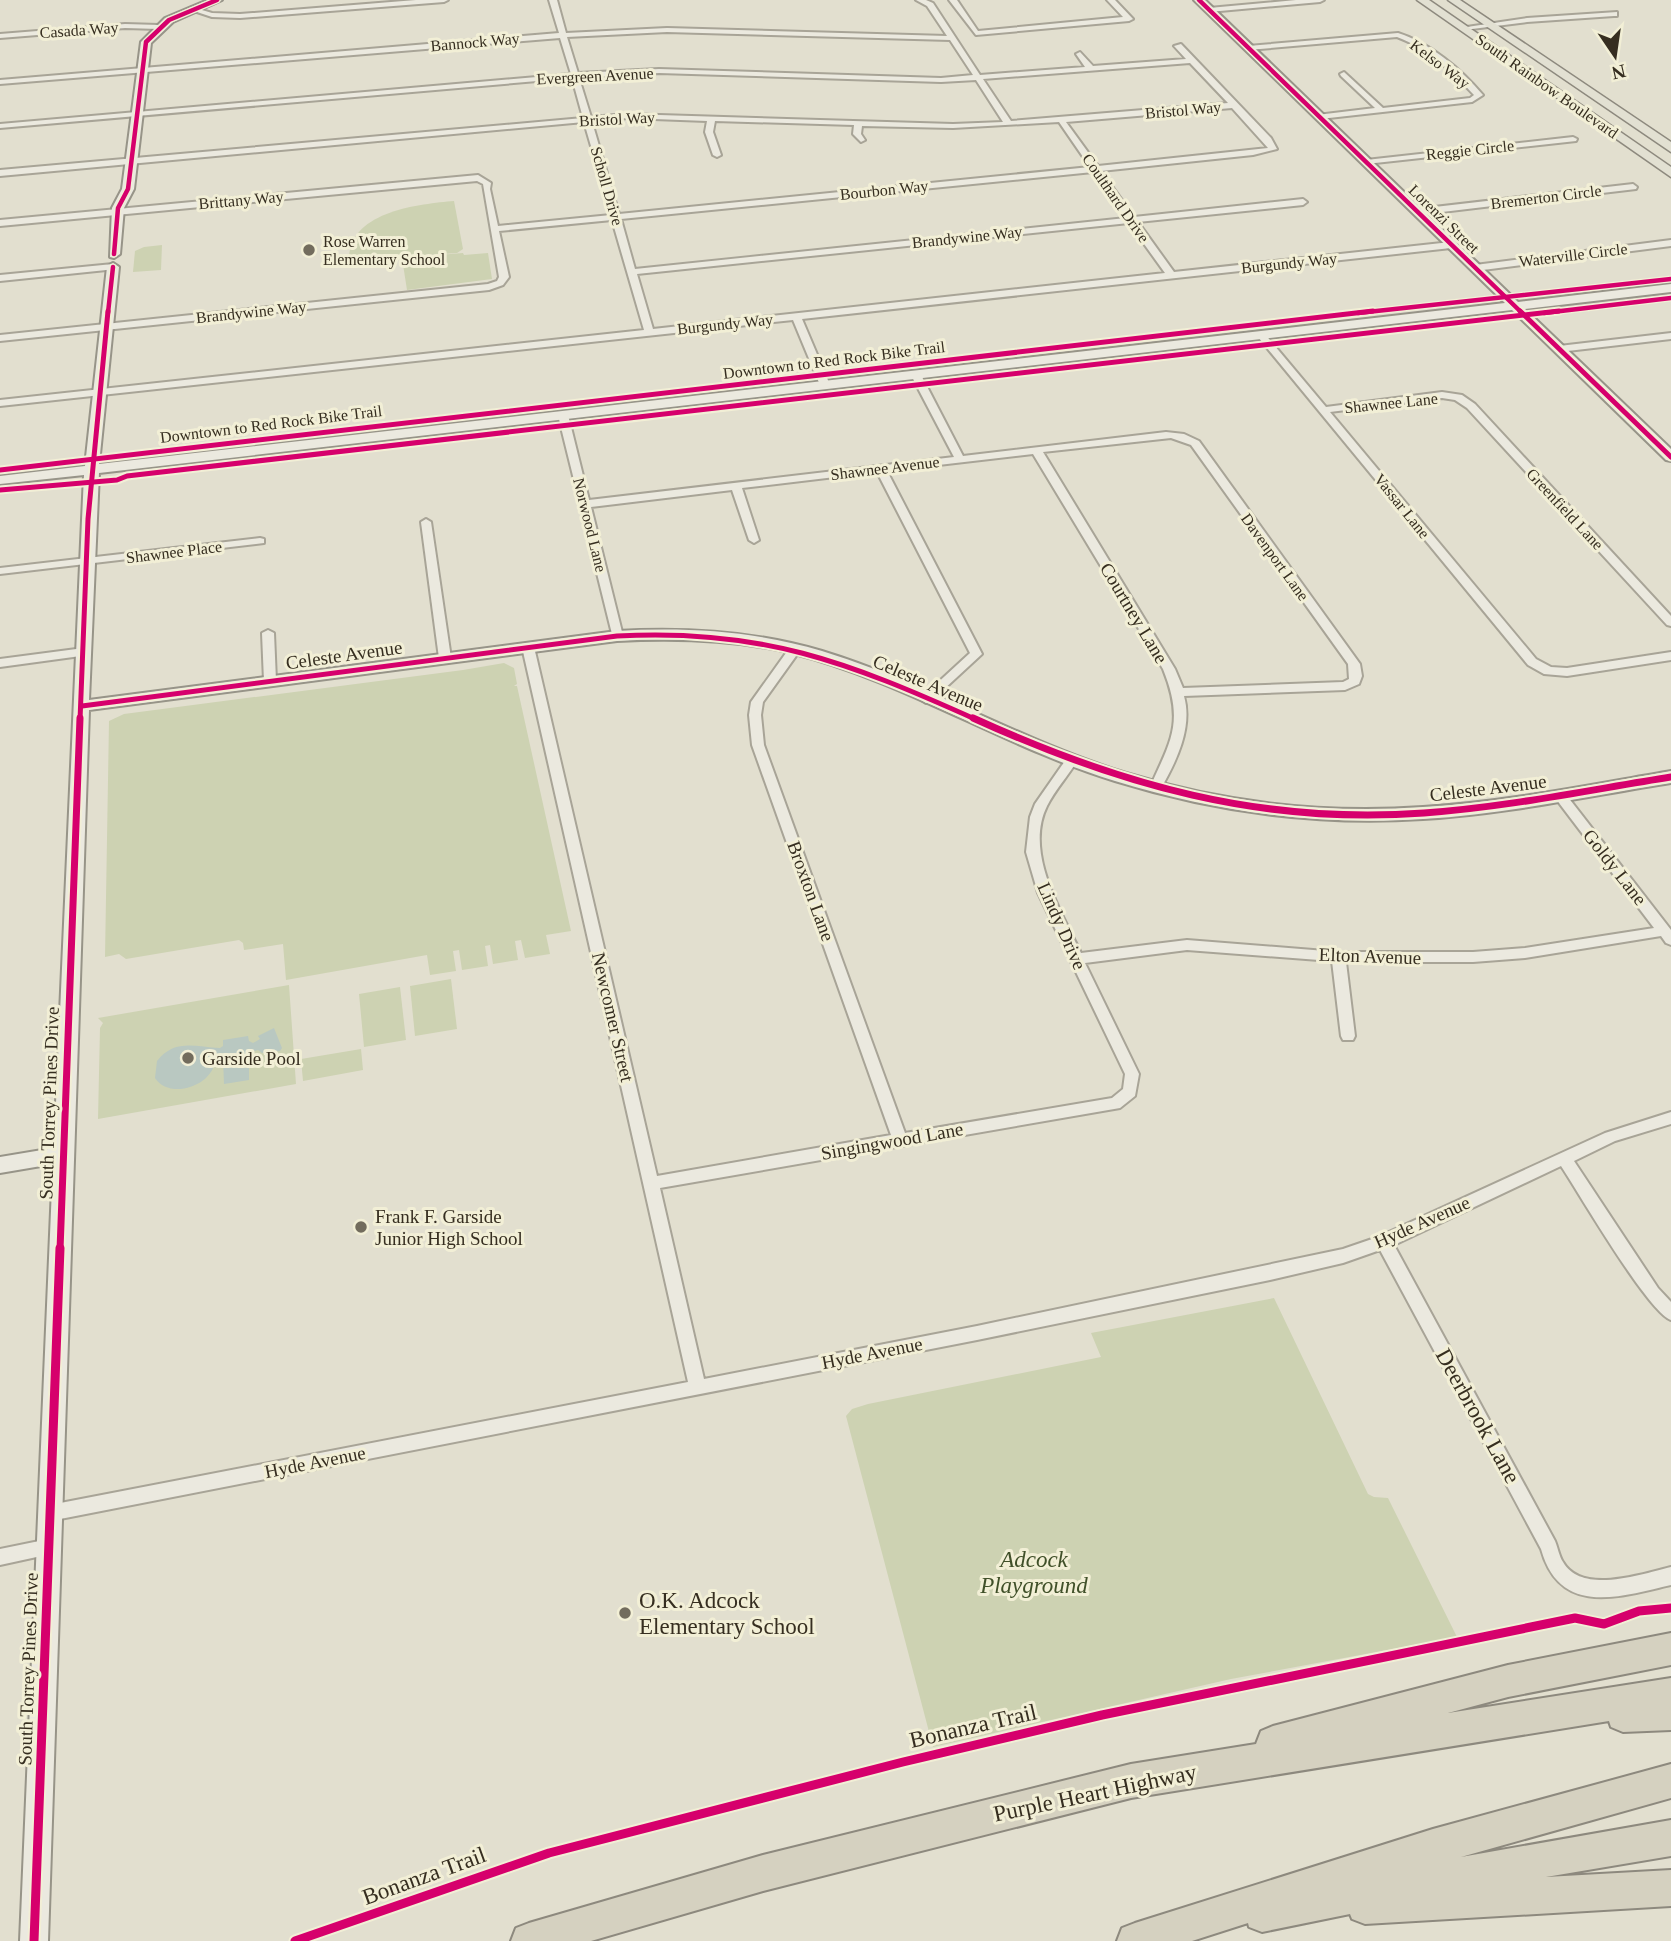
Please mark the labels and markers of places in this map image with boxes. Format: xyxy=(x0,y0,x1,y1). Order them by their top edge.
place label: Rose Warren Elementary School xyxy=(323,233,446,269)
marker: Rose Warren Elementary School xyxy=(301,242,317,258)
place label: Garside Pool xyxy=(202,1048,301,1069)
marker: Garside Pool xyxy=(180,1050,196,1066)
place label: Frank F. Garside Junior High School xyxy=(375,1206,523,1249)
marker: Frank F. Garside Junior High School xyxy=(353,1219,369,1235)
place label: O.K. Adcock Elementary School xyxy=(639,1588,815,1639)
marker: O.K. Adcock Elementary School xyxy=(617,1605,633,1621)

